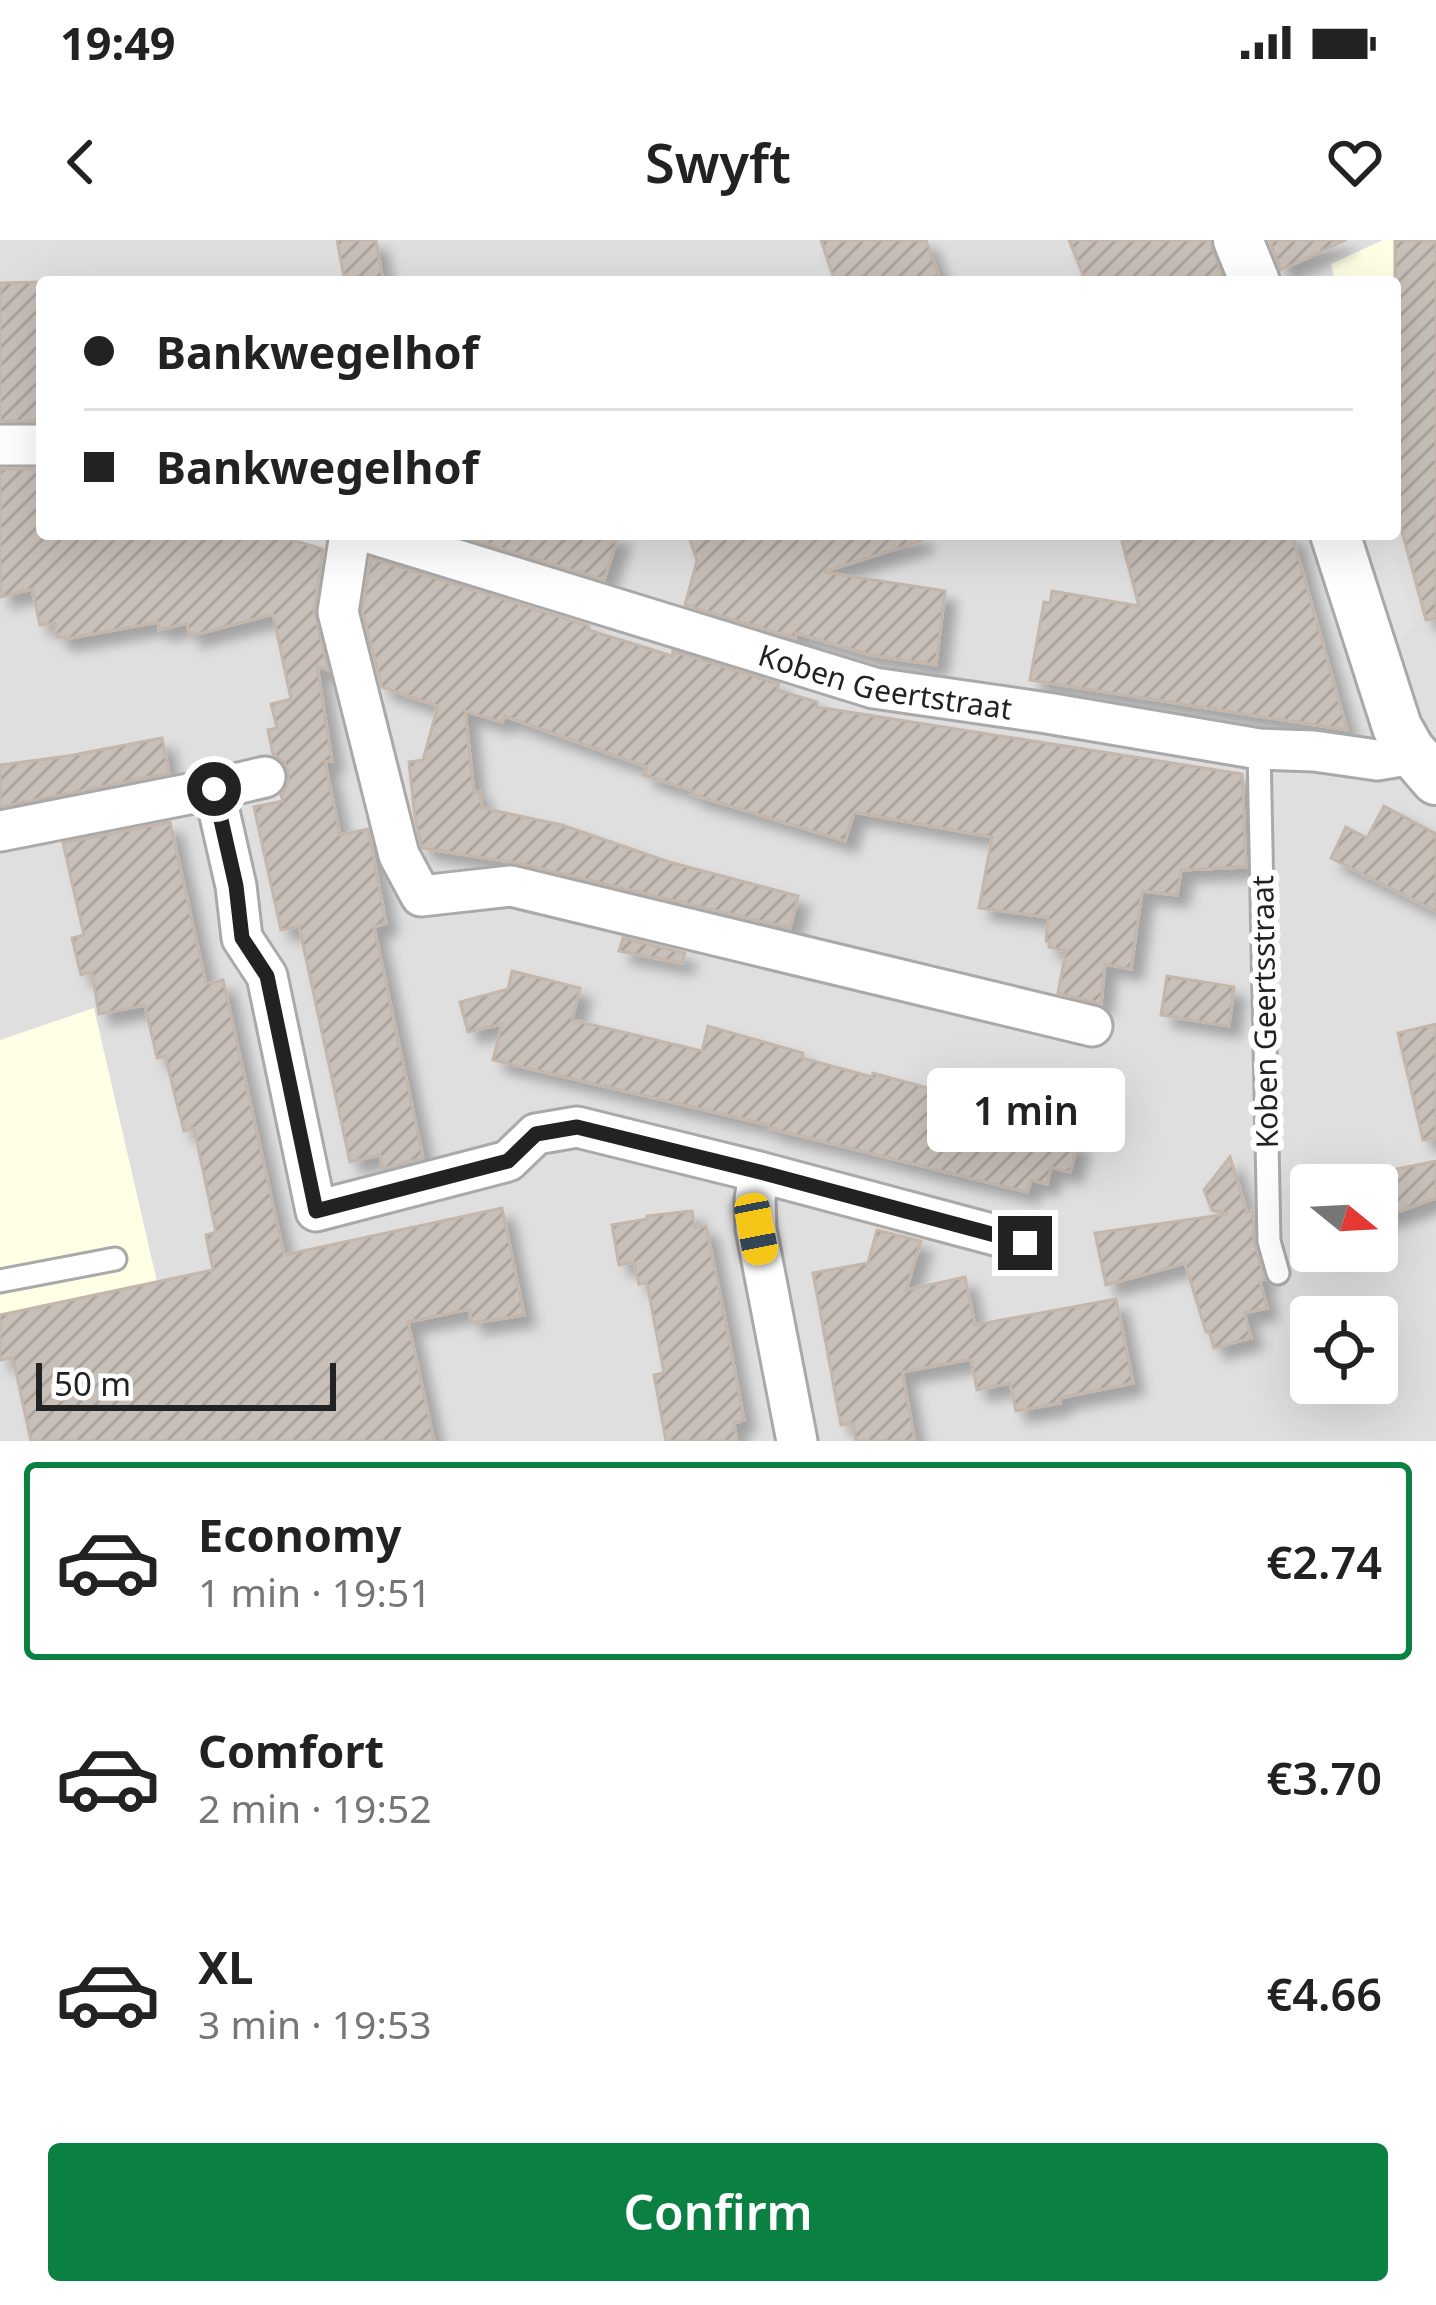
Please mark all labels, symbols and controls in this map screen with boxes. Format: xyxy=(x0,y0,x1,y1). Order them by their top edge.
text: 19:49 xyxy=(60,12,176,73)
text: Swyft xyxy=(645,125,791,199)
icon: back xyxy=(48,129,114,195)
icon: heart xyxy=(1322,129,1388,195)
text: Bankwegelhof xyxy=(156,321,479,382)
text: Bankwegelhof xyxy=(156,436,479,497)
street label: Koben Geertstraat xyxy=(754,633,1015,728)
route start xyxy=(187,762,241,816)
street label: Koben Geertsstraat xyxy=(1241,875,1287,1149)
callout: 1 min xyxy=(926,1069,1124,1153)
text: 1 min xyxy=(973,1083,1079,1136)
north arrow xyxy=(1290,1164,1398,1272)
map controls xyxy=(1290,1164,1398,1404)
car xyxy=(731,1190,781,1268)
route end xyxy=(998,1216,1052,1270)
button: locate xyxy=(1290,1296,1398,1404)
scale bar xyxy=(36,1357,336,1410)
text: 50 m xyxy=(54,1361,131,1406)
text: Economy xyxy=(198,1504,402,1565)
icon: car xyxy=(54,1507,162,1615)
text: €2.74 xyxy=(1267,1531,1382,1592)
text: 1 min · 19:51 xyxy=(198,1565,432,1618)
text: Comfort xyxy=(198,1720,384,1781)
icon: car xyxy=(54,1723,162,1831)
text: €3.70 xyxy=(1267,1747,1382,1808)
text: 2 min · 19:52 xyxy=(198,1781,432,1834)
text: XL xyxy=(198,1936,253,1997)
icon: car xyxy=(54,1939,162,2047)
text: €4.66 xyxy=(1267,1963,1382,2024)
text: 3 min · 19:53 xyxy=(198,1997,432,2050)
button: Confirm xyxy=(48,2143,1388,2281)

